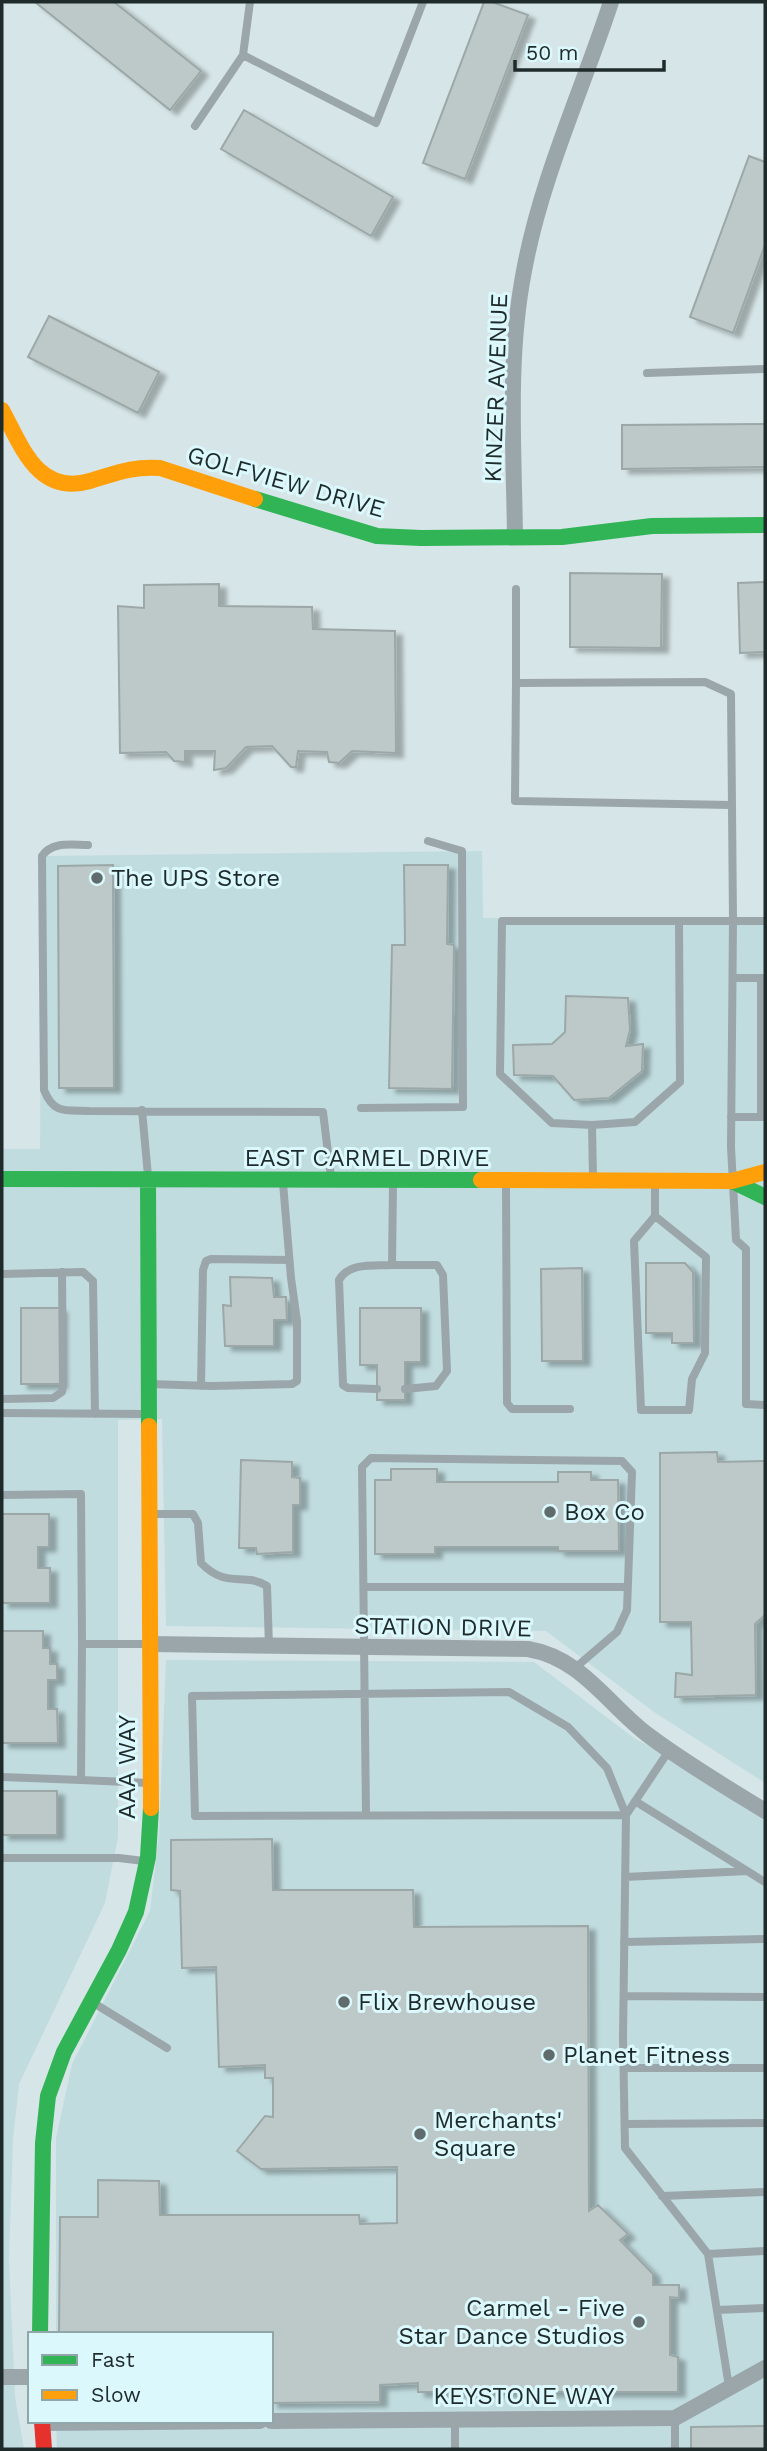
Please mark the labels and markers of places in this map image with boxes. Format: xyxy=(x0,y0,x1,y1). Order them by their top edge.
place label: The UPS Store xyxy=(111,864,280,892)
marker: The UPS Store xyxy=(89,870,105,886)
place label: Box Co xyxy=(564,1498,645,1526)
marker: Box Co xyxy=(542,1504,558,1520)
place label: Flix Brewhouse xyxy=(358,1988,536,2016)
marker: Flix Brewhouse xyxy=(336,1994,352,2010)
place label: Planet Fitness xyxy=(563,2041,730,2069)
marker: Planet Fitness xyxy=(541,2047,557,2063)
place label: Merchants' Square xyxy=(434,2106,562,2162)
marker: Merchants' Square xyxy=(412,2126,428,2142)
place label: Carmel - Five Star Dance Studios xyxy=(399,2294,625,2350)
marker: Carmel - Five Star Dance Studios xyxy=(631,2314,647,2330)

